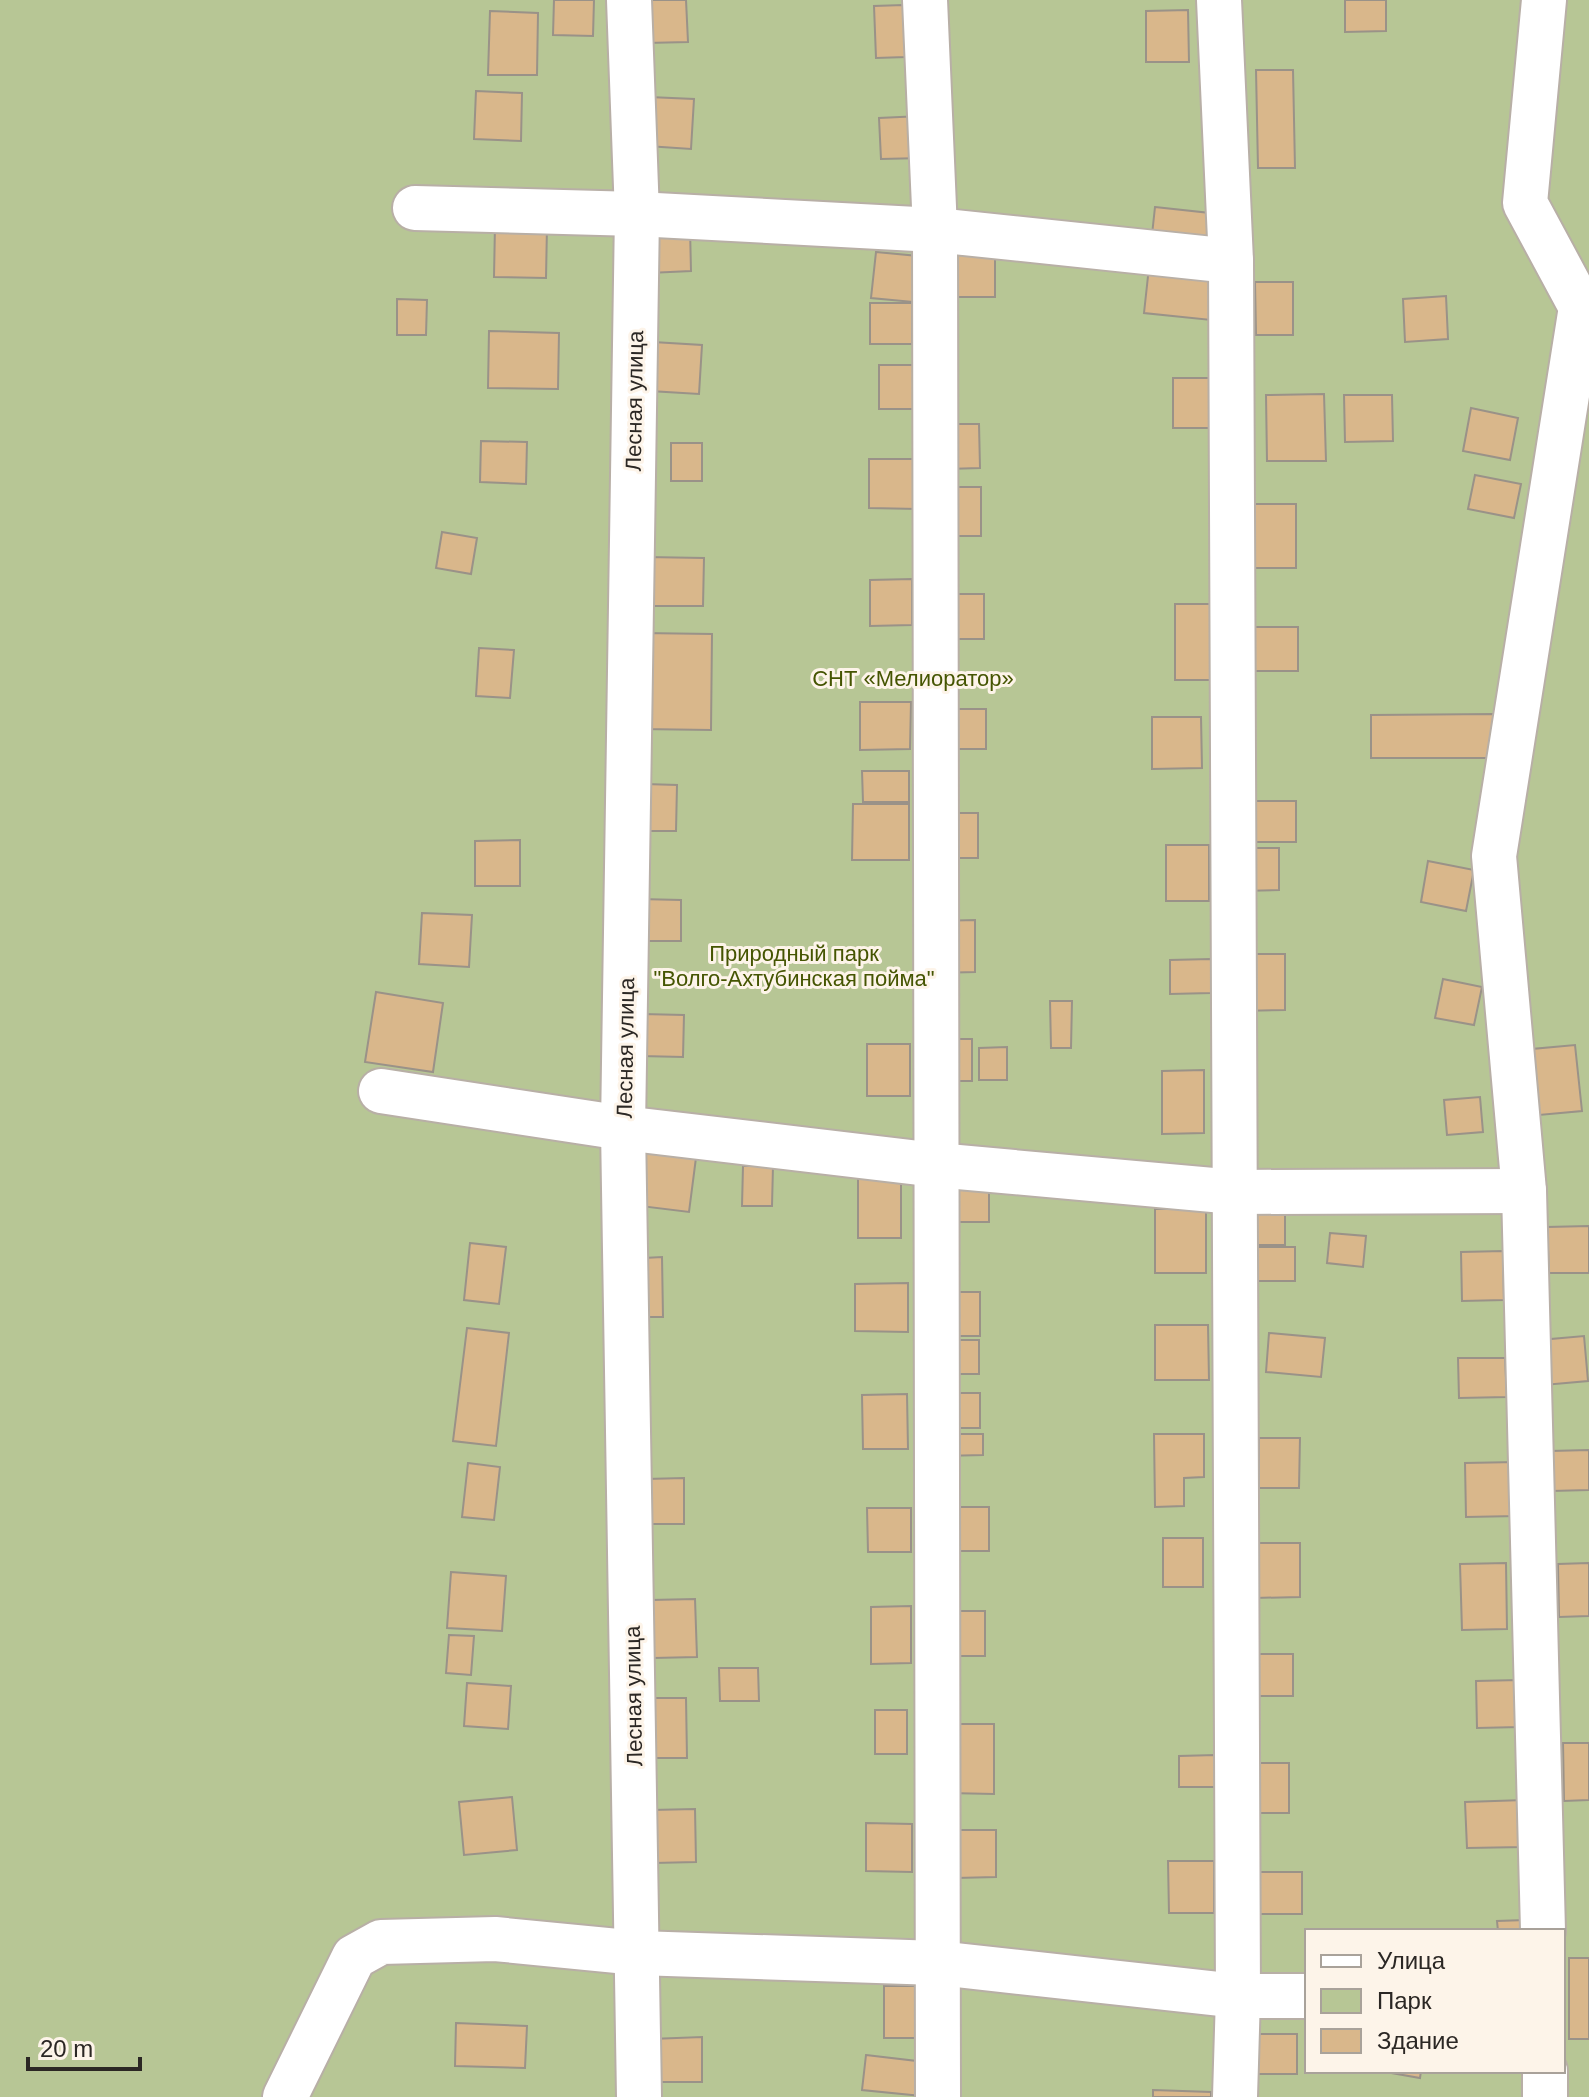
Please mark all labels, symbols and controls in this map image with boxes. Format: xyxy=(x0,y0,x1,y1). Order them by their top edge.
street label: Лесная улица xyxy=(621,330,648,471)
park label: СНТ «Мелиоратор» xyxy=(812,666,1014,691)
park label: Природный парк "Волго-Ахтубинская пойма" xyxy=(653,941,935,991)
street label: Лесная улица xyxy=(612,977,639,1118)
street label: Лесная улица xyxy=(620,1625,647,1766)
legend xyxy=(1305,1929,1565,2073)
text: Улица xyxy=(1377,1947,1446,1974)
text: Парк xyxy=(1377,1987,1432,2014)
scale bar xyxy=(28,2021,140,2071)
text: Здание xyxy=(1377,2027,1459,2054)
text: 20 m xyxy=(40,2035,93,2062)

